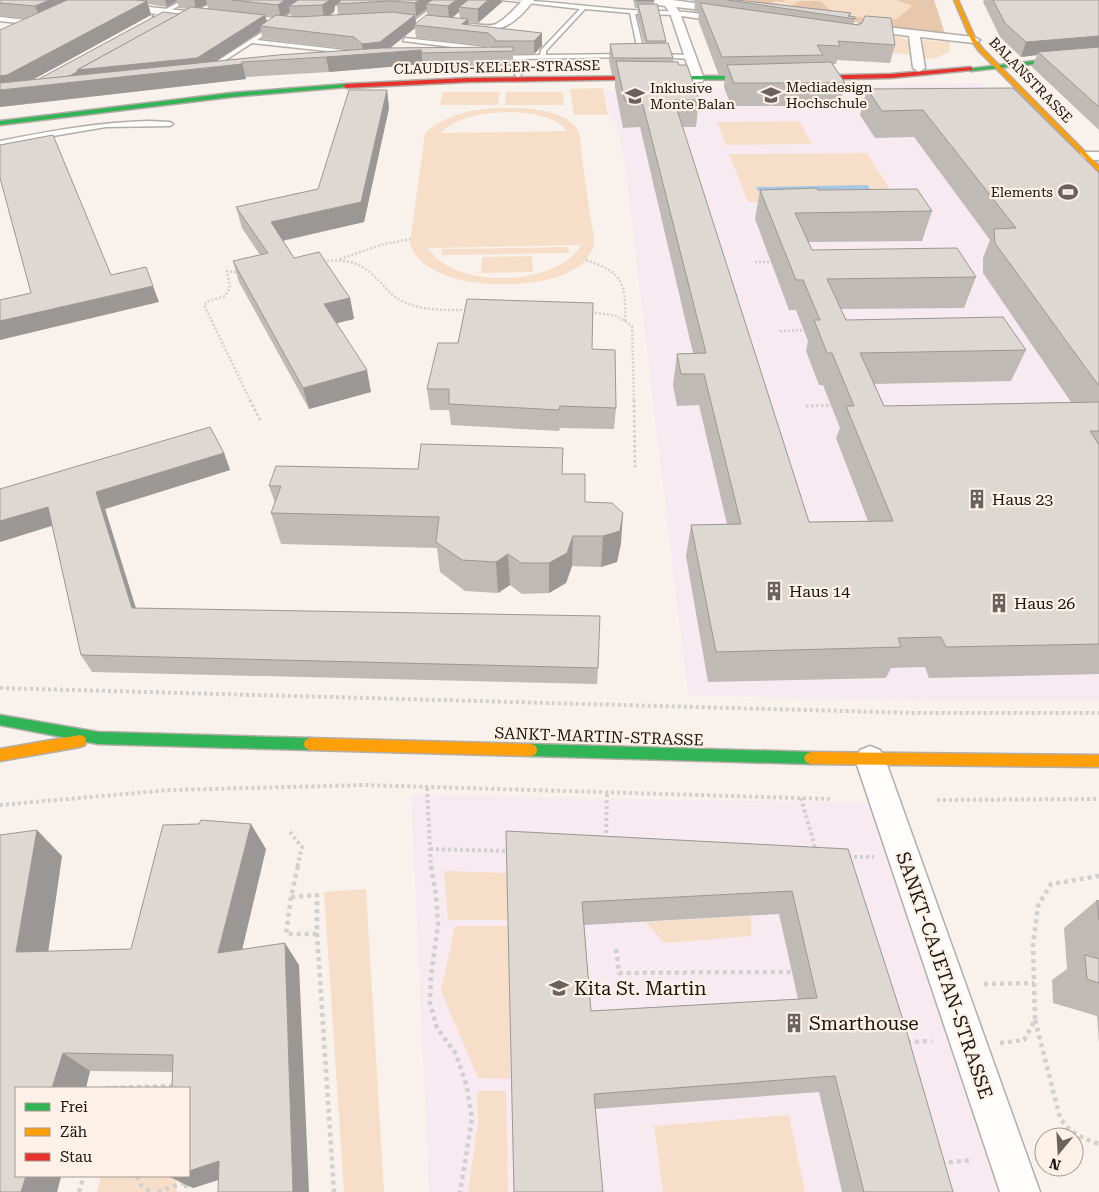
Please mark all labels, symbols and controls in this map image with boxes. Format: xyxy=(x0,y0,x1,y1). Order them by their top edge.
street label: BALANSTRASSE xyxy=(986,34,1076,126)
street label: CLAUDIUS-KELLER-STRASSE xyxy=(394,57,600,77)
place label: Mediadesign Hochschule xyxy=(786,79,873,111)
place label: Inklusive Monte Balan xyxy=(650,80,735,112)
school or university icon: Mediadesign Hochschule xyxy=(760,84,782,106)
school or university icon: Inklusive Monte Balan xyxy=(624,85,646,107)
sports icon: Elements xyxy=(1057,181,1079,203)
place label: Elements xyxy=(991,184,1053,200)
building icon: Haus 23 xyxy=(966,488,988,510)
place label: Haus 23 xyxy=(992,490,1053,509)
building icon: Haus 14 xyxy=(763,580,785,602)
place label: Haus 14 xyxy=(789,582,850,601)
building icon: Haus 26 xyxy=(988,592,1010,614)
place label: Haus 26 xyxy=(1014,594,1075,613)
street label: SANKT-MARTIN-STRASSE xyxy=(494,723,704,750)
street label: SANKT-CAJETAN-STRASSE xyxy=(891,849,998,1102)
school or university icon: Kita St. Martin xyxy=(548,977,570,999)
place label: Kita St. Martin xyxy=(574,977,707,1000)
building icon: Smarthouse xyxy=(783,1012,805,1034)
place label: Smarthouse xyxy=(809,1012,919,1035)
legend xyxy=(15,1087,190,1177)
text: Frei xyxy=(60,1098,88,1116)
text: Zäh xyxy=(60,1123,88,1141)
north arrow xyxy=(1034,1127,1084,1177)
text: Stau xyxy=(60,1148,93,1166)
text: N xyxy=(1047,1155,1063,1174)

